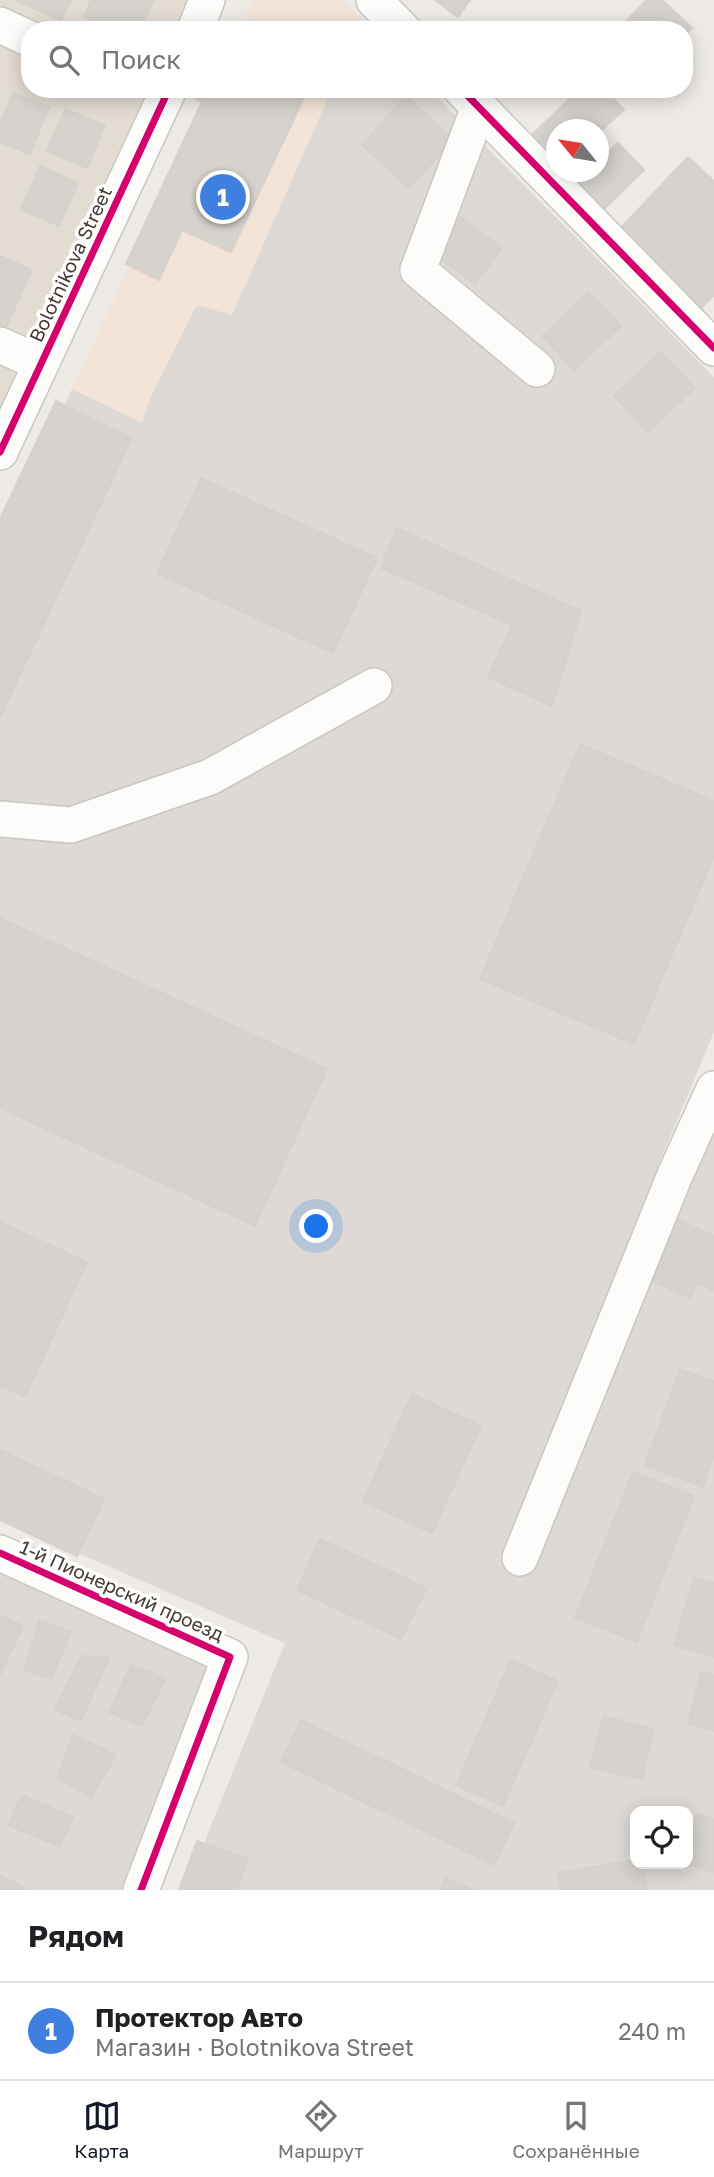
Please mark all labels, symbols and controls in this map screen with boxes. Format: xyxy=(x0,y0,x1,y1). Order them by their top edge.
search box xyxy=(21,21,693,98)
icon: search xyxy=(45,41,83,79)
text: Поиск xyxy=(101,44,181,75)
north arrow xyxy=(546,119,609,182)
pin: 1 xyxy=(200,171,246,223)
street label: Bolotnikova Street xyxy=(24,183,116,345)
your location xyxy=(299,1209,333,1243)
street label: 1-й Пионерский проезд xyxy=(17,1535,228,1646)
map controls xyxy=(630,1806,693,1869)
button: locate xyxy=(630,1806,693,1869)
text: Рядом xyxy=(28,1918,124,1954)
text: Протектор Авто xyxy=(95,2002,303,2033)
text: 1 xyxy=(45,2017,57,2045)
text: 240 m xyxy=(618,2017,686,2045)
text: Магазин · Bolotnikova Street xyxy=(95,2033,414,2061)
tab: Карта xyxy=(74,2097,129,2162)
tab: Маршрут xyxy=(278,2097,364,2162)
tab: Сохранённые xyxy=(512,2097,640,2162)

